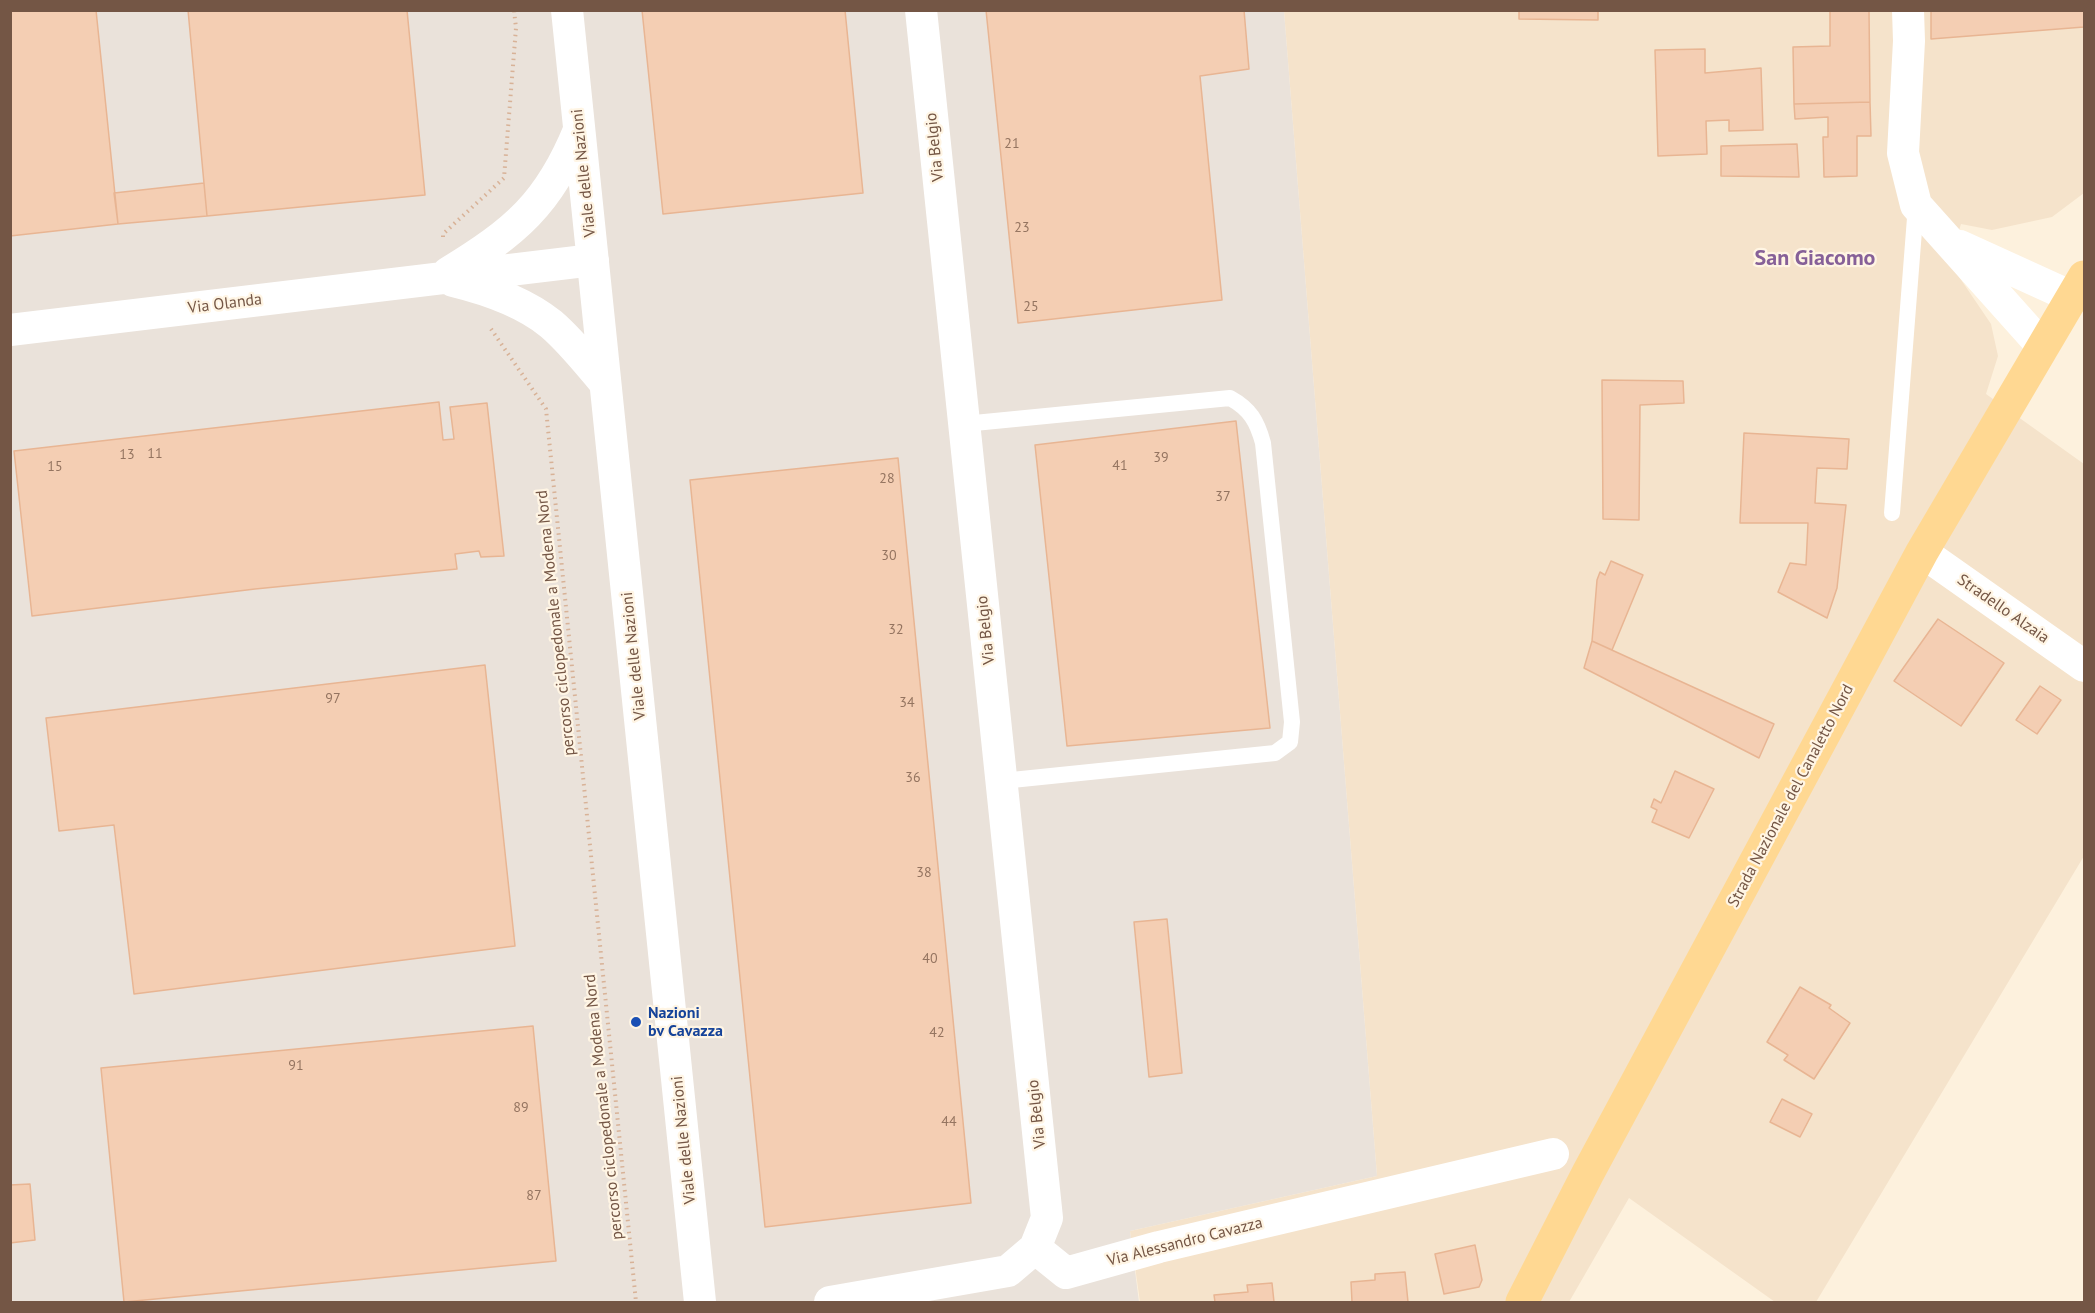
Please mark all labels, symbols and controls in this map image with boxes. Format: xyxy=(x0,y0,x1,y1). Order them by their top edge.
street label: Viale delle Nazioni xyxy=(568,108,600,238)
street label: Via Belgio xyxy=(922,112,948,182)
house number: 21 xyxy=(1004,136,1020,152)
house number: 23 xyxy=(1014,220,1030,236)
district label: San Giacomo xyxy=(1755,246,1875,272)
street label: Via Olanda xyxy=(187,290,263,318)
house number: 25 xyxy=(1023,299,1039,315)
house number: 11 xyxy=(147,446,163,462)
house number: 13 xyxy=(119,447,135,463)
house number: 39 xyxy=(1153,450,1169,466)
house number: 41 xyxy=(1112,458,1128,474)
house number: 15 xyxy=(47,459,63,475)
house number: 28 xyxy=(879,471,895,487)
street label: percorso ciclopedonale a Modena Nord xyxy=(533,489,579,757)
house number: 37 xyxy=(1215,489,1231,505)
house number: 30 xyxy=(881,548,897,564)
street label: Stradello Alzaia xyxy=(1953,570,2053,648)
street label: Viale delle Nazioni xyxy=(618,591,650,721)
street label: Via Belgio xyxy=(973,595,999,665)
house number: 32 xyxy=(888,622,904,638)
street label: Strada Nazionale del Canaletto Nord xyxy=(1724,681,1858,911)
house number: 97 xyxy=(325,691,341,707)
house number: 34 xyxy=(899,695,915,711)
house number: 36 xyxy=(905,770,921,786)
house number: 38 xyxy=(916,865,932,881)
house number: 40 xyxy=(922,951,938,967)
street label: percorso ciclopedonale a Modena Nord xyxy=(581,973,627,1241)
place label: Nazioni bv Cavazza xyxy=(648,1003,723,1041)
marker: Nazioni bv Cavazza xyxy=(629,1015,643,1029)
house number: 42 xyxy=(929,1025,945,1041)
house number: 91 xyxy=(288,1058,304,1074)
street label: Viale delle Nazioni xyxy=(668,1075,700,1205)
street label: Via Belgio xyxy=(1024,1079,1050,1149)
house number: 89 xyxy=(513,1100,529,1116)
house number: 44 xyxy=(941,1114,957,1130)
house number: 87 xyxy=(526,1188,542,1204)
street label: Via Alessandro Cavazza xyxy=(1105,1213,1265,1271)

